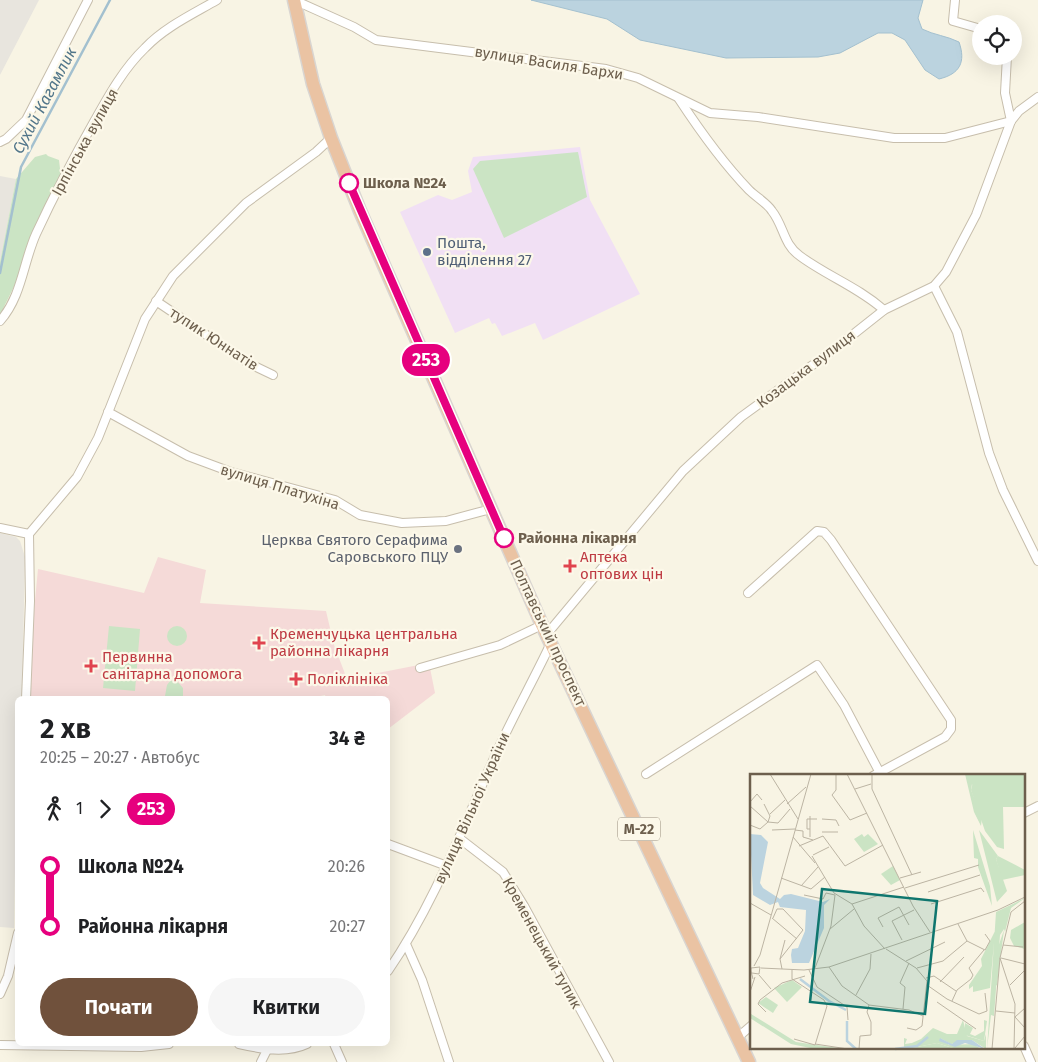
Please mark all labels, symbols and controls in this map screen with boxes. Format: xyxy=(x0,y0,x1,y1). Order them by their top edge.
map controls xyxy=(972,15,1022,65)
button: locate xyxy=(972,15,1022,65)
street label: вулиця Василя Бархи xyxy=(473,42,625,84)
water label: Сухий Кагамлик xyxy=(8,43,81,157)
street label: Ірпінська вулиця xyxy=(48,85,122,199)
marker: Школа №24 xyxy=(339,173,359,193)
place label: Школа №24 xyxy=(363,174,447,192)
place label: Пошта, відділення 27 xyxy=(437,234,532,269)
marker: Пошта, відділення 27 xyxy=(421,246,433,258)
street label: тупик Юннатів xyxy=(166,304,262,374)
street label: Козацька вулиця xyxy=(753,326,859,412)
line badge: 253 xyxy=(397,344,455,376)
text: 253 xyxy=(412,349,440,371)
street label: вулиця Платухіна xyxy=(218,460,342,514)
marker: Районна лікарня xyxy=(494,528,514,548)
place label: Районна лікарня xyxy=(518,529,637,547)
place label: Церква Святого Серафима Саровського ПЦУ xyxy=(261,531,449,566)
marker: Церква Святого Серафима Саровського ПЦУ xyxy=(452,543,464,555)
place label: Аптека оптових цін xyxy=(580,548,663,583)
street label: Полтавський проспект xyxy=(506,557,590,710)
marker: Аптека оптових цін xyxy=(564,560,576,572)
place label: Кременчуцька центральна районна лікарня xyxy=(270,625,458,660)
marker: Кременчуцька центральна районна лікарня xyxy=(252,636,266,650)
place label: Первинна санітарна допомога xyxy=(102,648,242,683)
marker: Первинна санітарна допомога xyxy=(84,659,98,673)
place label: Поліклініка xyxy=(307,670,388,688)
marker: Поліклініка xyxy=(289,672,303,686)
text: 2 хв xyxy=(40,712,91,745)
text: 34 ₴ xyxy=(329,727,365,750)
street label: вулиця Вільної України xyxy=(430,729,514,887)
text: 20:25 – 20:27 · Автобус xyxy=(40,748,200,767)
inset map xyxy=(750,774,1026,1050)
icon: walk xyxy=(40,795,68,823)
icon: forward xyxy=(91,795,119,823)
text: 253 xyxy=(137,798,165,820)
text: 1 xyxy=(76,799,83,818)
road number: М-22 xyxy=(618,818,660,841)
text: Школа №24 xyxy=(78,855,184,878)
text: 20:26 xyxy=(328,857,365,876)
street label: Кременецький тупик xyxy=(498,874,586,1012)
text: Районна лікарня xyxy=(78,915,228,938)
text: 20:27 xyxy=(329,917,365,936)
button: Почати xyxy=(40,978,198,1036)
button: Квитки xyxy=(208,978,365,1036)

